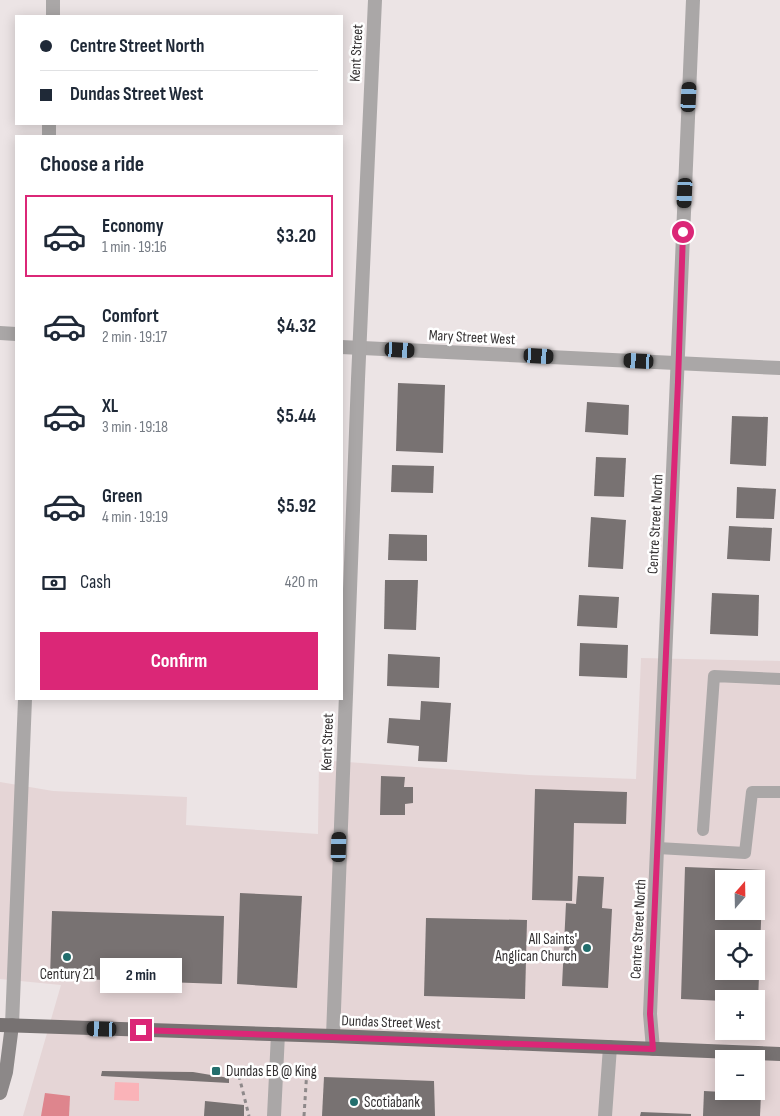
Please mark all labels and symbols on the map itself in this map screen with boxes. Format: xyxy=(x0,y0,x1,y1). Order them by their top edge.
street label: Kent Street xyxy=(346,23,368,82)
car xyxy=(680,82,697,112)
car xyxy=(676,178,693,208)
route start xyxy=(672,221,694,243)
street label: Mary Street West xyxy=(428,326,516,349)
car xyxy=(384,342,415,358)
car xyxy=(523,348,554,364)
car xyxy=(623,353,654,369)
street label: Centre Street North xyxy=(643,474,668,575)
street label: Kent Street xyxy=(317,712,338,771)
car xyxy=(330,832,347,862)
north arrow xyxy=(715,870,765,920)
street label: Centre Street North xyxy=(626,879,651,980)
place label: All Saints' Anglican Church xyxy=(494,930,577,966)
marker: All Saints' Anglican Church xyxy=(581,942,593,954)
marker: Century 21 xyxy=(61,951,73,963)
callout: 2 min xyxy=(100,958,182,992)
place label: Century 21 xyxy=(40,965,95,984)
street label: Dundas Street West xyxy=(341,1011,441,1034)
route end xyxy=(130,1019,152,1041)
car xyxy=(86,1021,117,1037)
place label: Dundas EB @ King xyxy=(226,1062,317,1081)
marker: Dundas EB @ King xyxy=(210,1065,222,1077)
place label: Scotiabank xyxy=(364,1093,420,1112)
marker: Scotiabank xyxy=(348,1096,360,1108)

